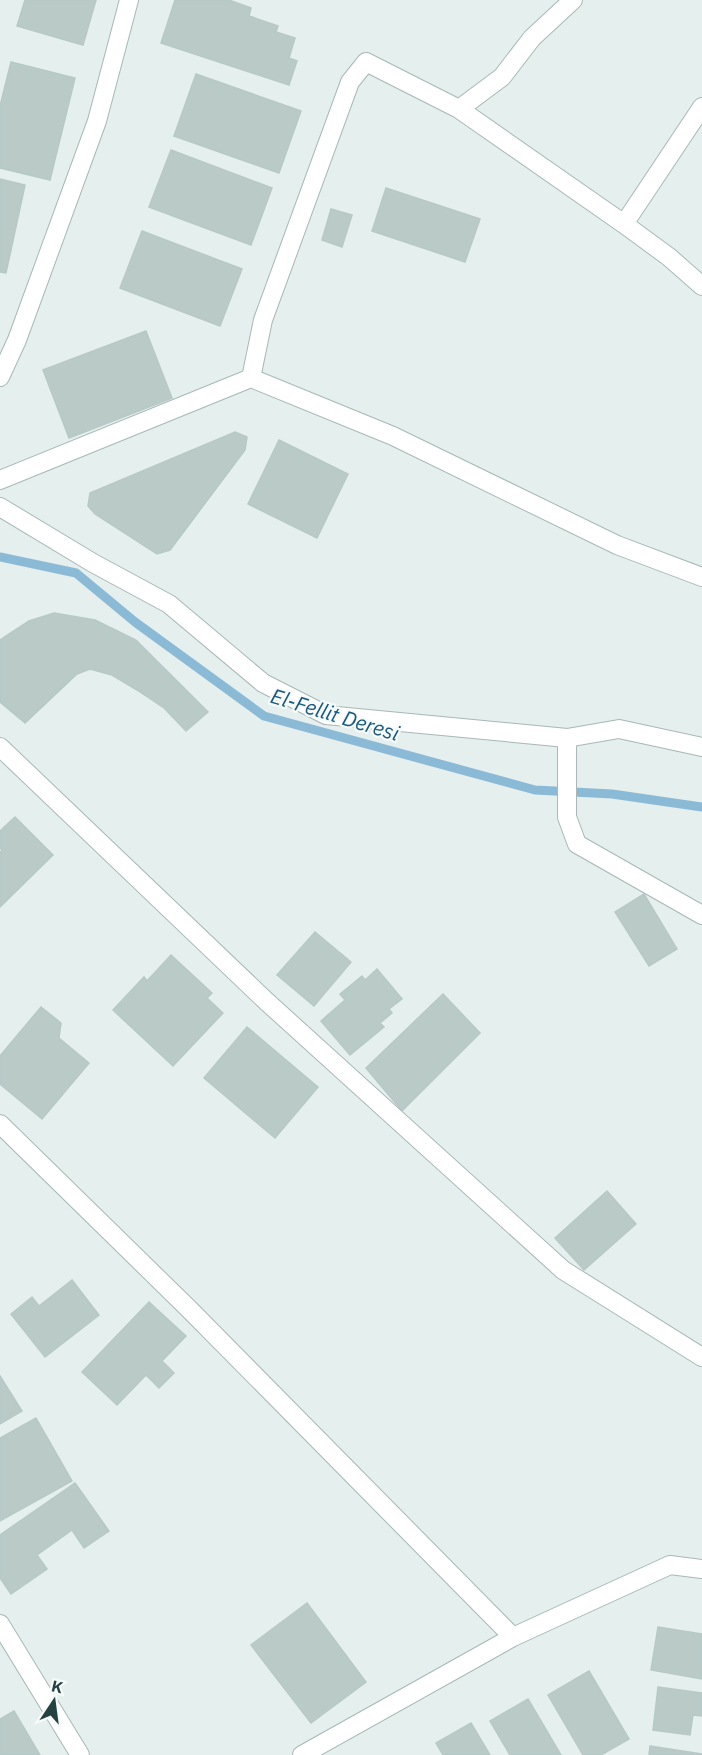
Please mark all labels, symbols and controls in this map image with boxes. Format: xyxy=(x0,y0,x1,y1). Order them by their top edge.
water label: El-Fellit Deresi xyxy=(268,681,403,747)
north arrow xyxy=(24,1671,84,1731)
text: K xyxy=(50,1675,65,1697)

